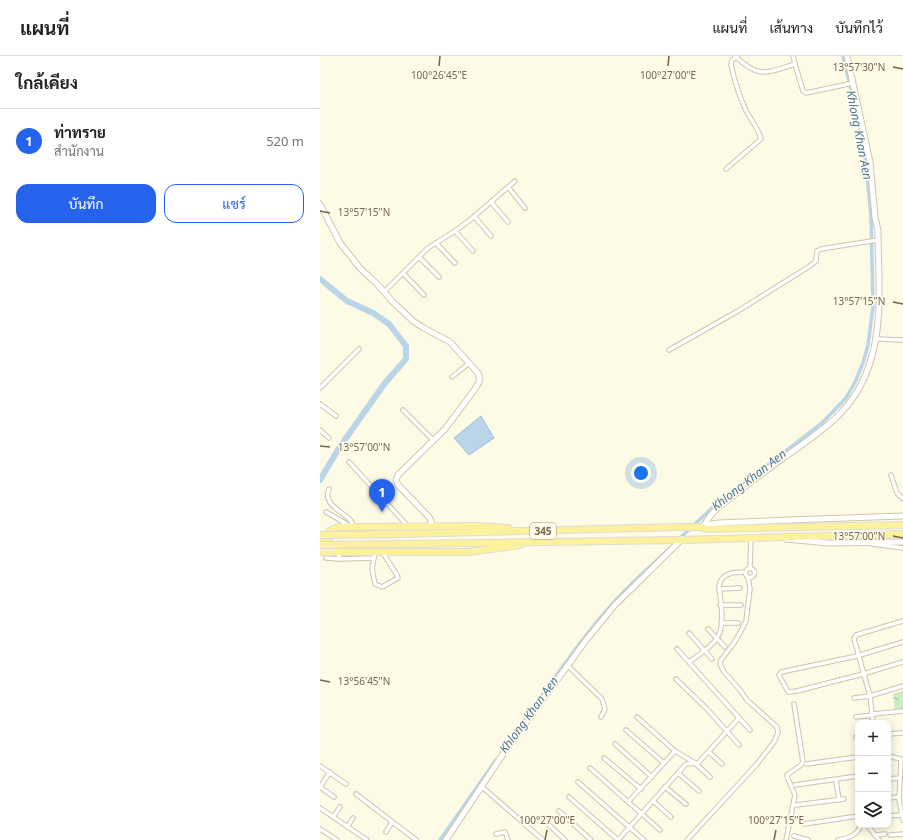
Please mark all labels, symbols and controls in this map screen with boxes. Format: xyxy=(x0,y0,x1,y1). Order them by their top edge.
text: แผนที่ xyxy=(20,15,69,41)
text: แผนที่ xyxy=(712,18,747,37)
text: เส้นทาง xyxy=(769,18,813,37)
text: บันทึกไว้ xyxy=(835,18,883,37)
text: 13°57'30"N xyxy=(833,60,885,74)
text: 100°26'45"E xyxy=(411,68,467,82)
text: 100°27'00"E xyxy=(640,68,696,82)
text: ใกล้เคียง xyxy=(16,71,78,94)
water label: Khlong Khan Aen xyxy=(842,89,877,181)
text: ท่าทราย xyxy=(54,122,106,142)
text: 1 xyxy=(25,132,33,150)
text: 520 m xyxy=(266,132,304,150)
text: สำนักงาน xyxy=(54,142,104,160)
button: บันทึก xyxy=(16,184,156,223)
button: แชร์ xyxy=(164,184,304,223)
text: 13°57'15"N xyxy=(338,205,390,219)
text: 13°57'15"N xyxy=(833,294,885,308)
text: 13°57'00"N xyxy=(338,440,390,454)
water label: Khlong Khan Aen xyxy=(708,445,790,514)
your location xyxy=(631,463,651,483)
pin: 1 xyxy=(369,479,395,512)
road number: 345 xyxy=(530,523,556,539)
text: 13°57'00"N xyxy=(833,529,885,543)
water label: Khlong Khan Aen xyxy=(495,673,562,756)
text: 13°56'45"N xyxy=(338,674,390,688)
map controls xyxy=(855,720,891,828)
button: + xyxy=(855,720,891,756)
button: − xyxy=(855,756,891,792)
button: layers xyxy=(855,792,891,828)
text: 100°27'00"E xyxy=(519,813,575,827)
text: 100°27'15"E xyxy=(748,813,804,827)

